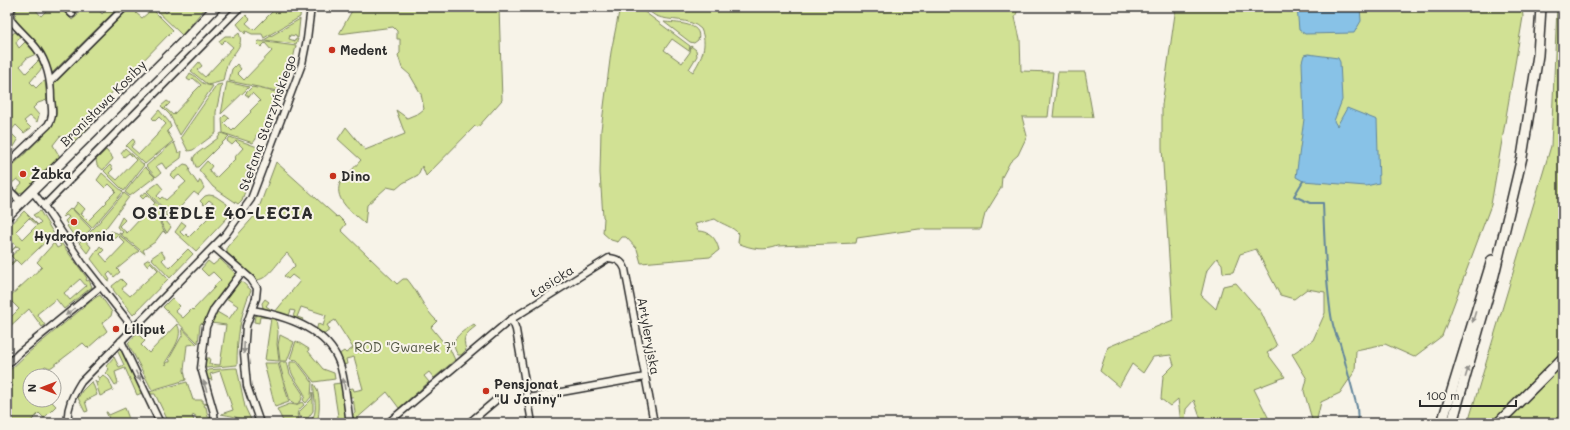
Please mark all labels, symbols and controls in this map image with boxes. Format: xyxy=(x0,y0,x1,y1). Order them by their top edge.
place label: Medent xyxy=(340,41,388,58)
marker: Medent xyxy=(327,45,337,55)
street label: Stefana Starzyńskiego xyxy=(234,52,299,193)
street label: Bronisława Kosiby xyxy=(56,56,150,149)
place label: Żabka xyxy=(31,165,71,182)
place label: Dino xyxy=(341,167,370,184)
marker: Żabka xyxy=(18,169,28,179)
marker: Dino xyxy=(328,171,338,181)
district label: OSIEDLE 40-LECIA xyxy=(132,201,314,223)
marker: Hydrofornia xyxy=(69,217,79,227)
place label: Hydrofornia xyxy=(34,227,114,245)
street label: Łasicka xyxy=(527,261,577,300)
street label: Artyleryjska xyxy=(634,296,665,376)
one-way arrow xyxy=(65,307,76,316)
one-way arrow xyxy=(1471,311,1477,323)
place label: Liliput xyxy=(124,320,165,337)
marker: Liliput xyxy=(111,324,121,334)
park label: ROD "Gwarek 7" xyxy=(354,338,456,355)
one-way arrow xyxy=(241,342,247,355)
one-way arrow xyxy=(1464,366,1470,378)
north arrow xyxy=(22,368,62,408)
one-way arrow xyxy=(135,370,141,382)
place label: Pensjonat "U Janiny" xyxy=(494,375,562,408)
one-way arrow xyxy=(341,378,347,390)
one-way arrow xyxy=(202,379,208,391)
scale bar xyxy=(1420,382,1516,408)
text: N xyxy=(24,384,39,392)
marker: Pensjonat "U Janiny" xyxy=(481,386,491,396)
text: 100 m xyxy=(1426,387,1460,403)

